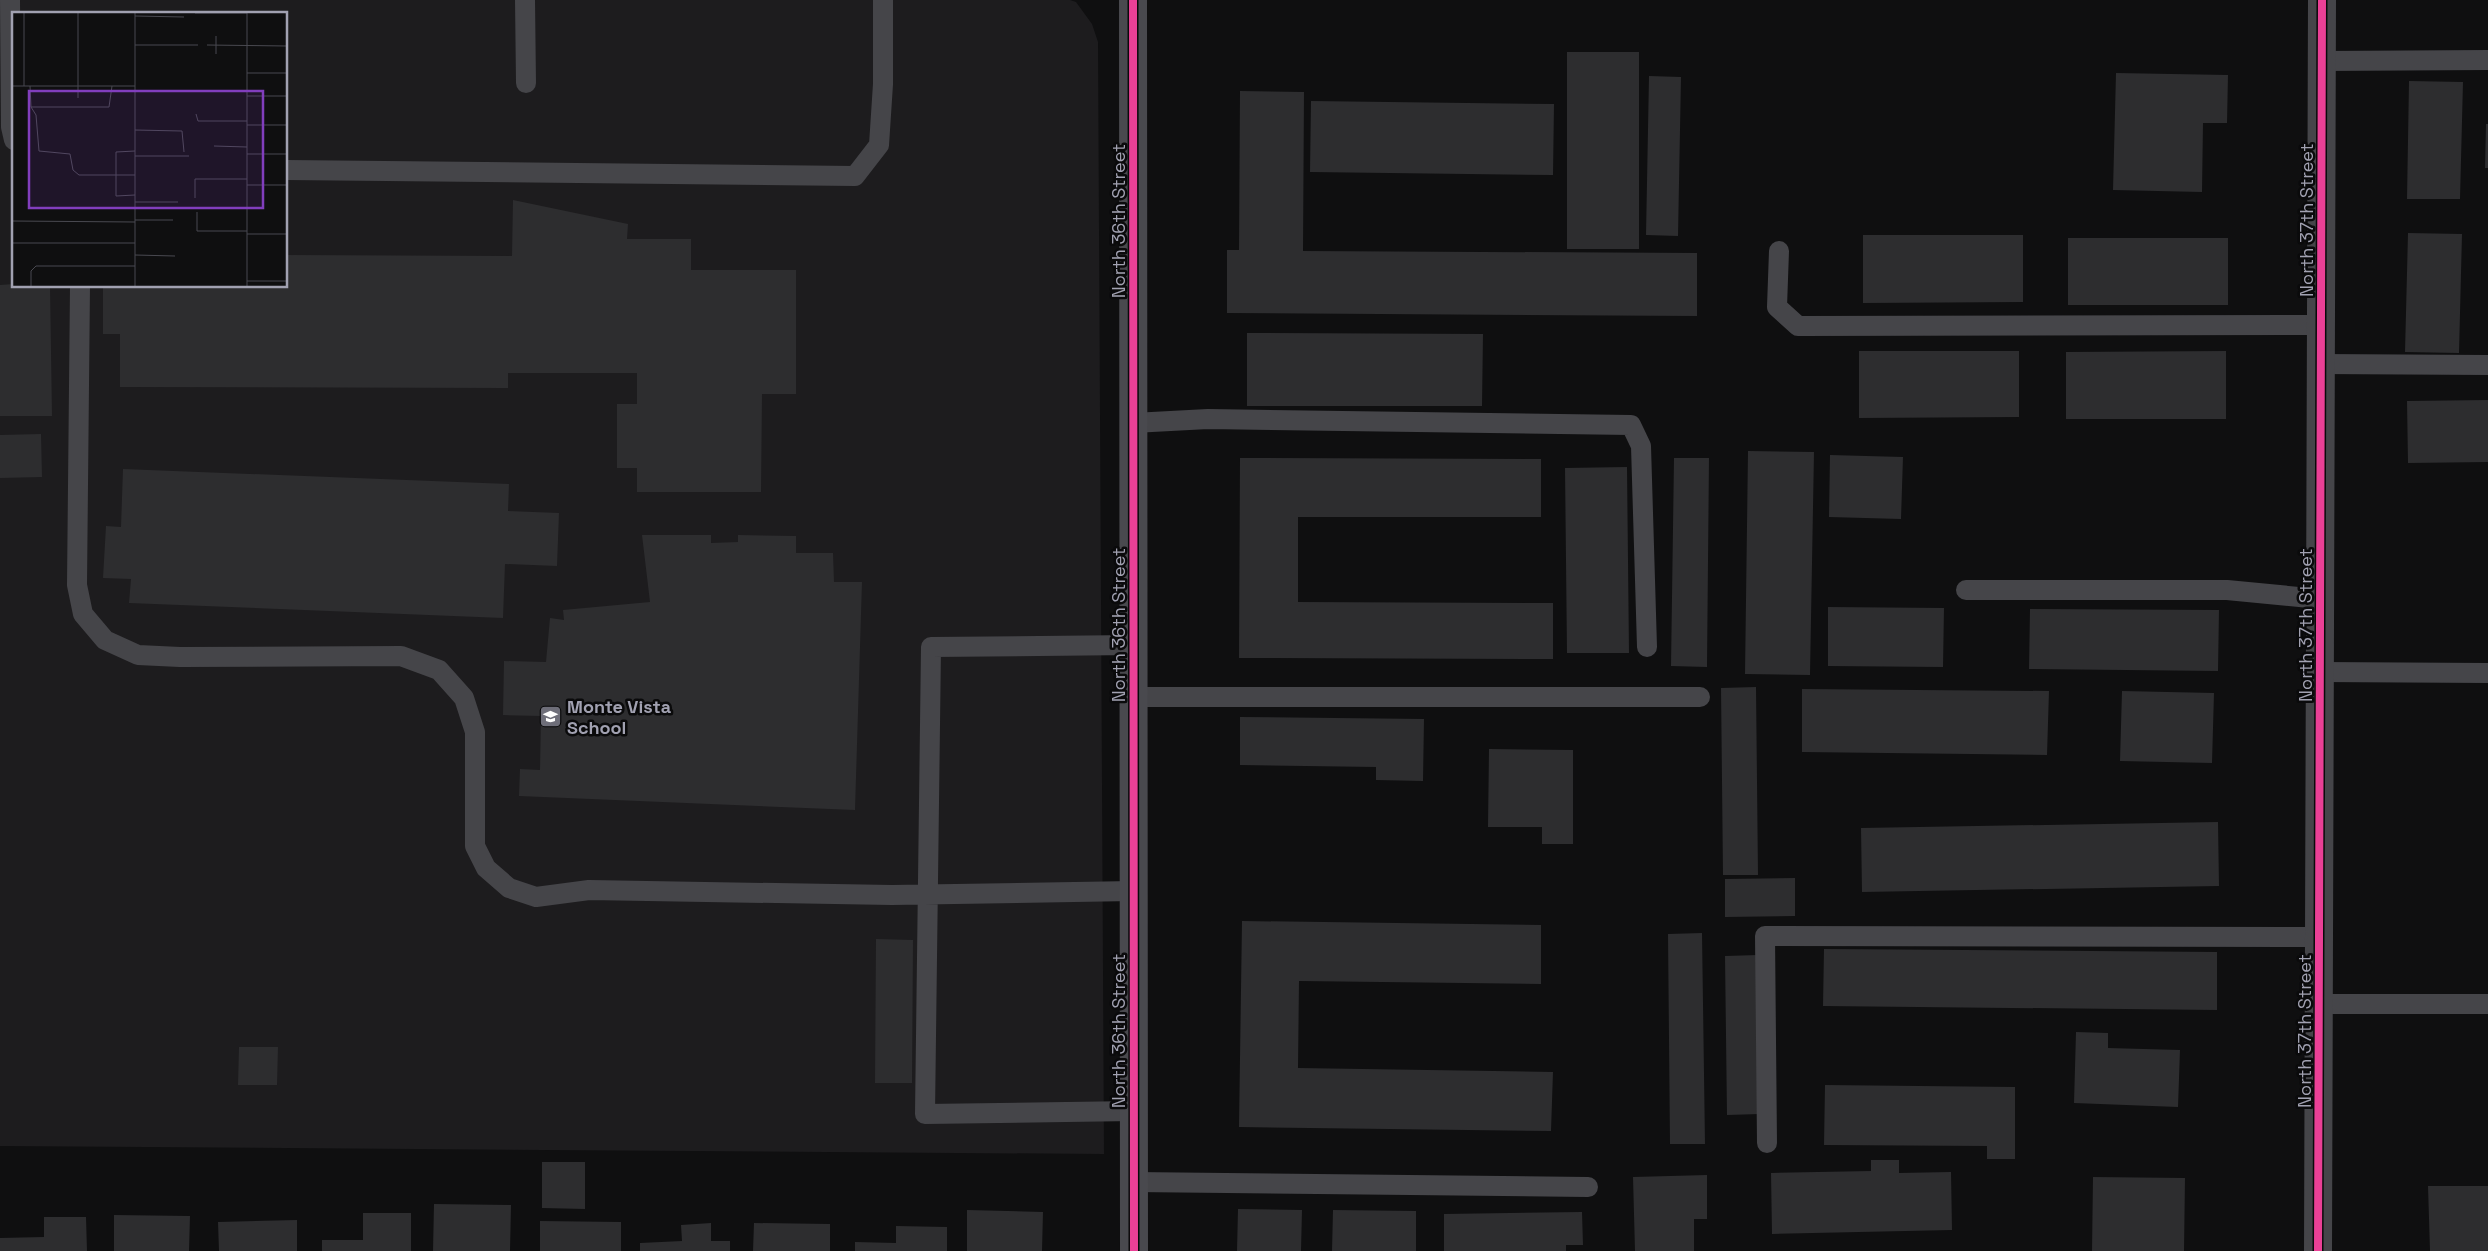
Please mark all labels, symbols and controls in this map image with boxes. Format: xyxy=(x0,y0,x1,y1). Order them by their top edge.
inset map xyxy=(12,12,288,288)
street label: North 37th Street xyxy=(2295,143,2318,297)
street label: North 36th Street xyxy=(1107,144,1130,298)
street label: North 36th Street xyxy=(1107,548,1130,702)
street label: North 37th Street xyxy=(2294,548,2317,702)
place label: Monte Vista School xyxy=(567,695,672,739)
school or university icon: Monte Vista School xyxy=(539,704,563,728)
street label: North 36th Street xyxy=(1107,954,1130,1108)
street label: North 37th Street xyxy=(2293,954,2316,1108)

